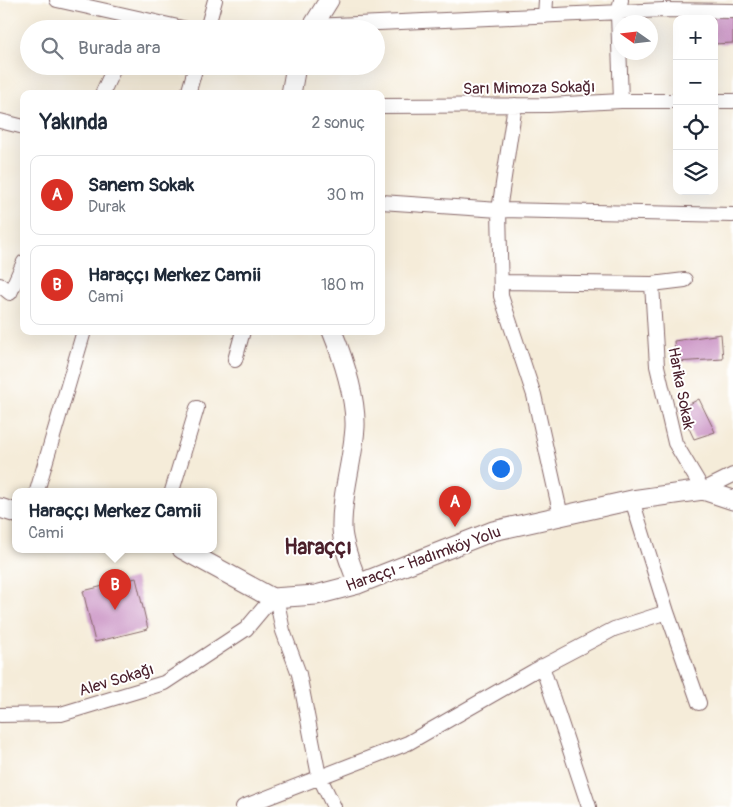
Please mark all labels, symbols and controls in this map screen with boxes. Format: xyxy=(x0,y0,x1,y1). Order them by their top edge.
north arrow xyxy=(613,15,658,60)
map controls xyxy=(673,15,718,195)
button: + xyxy=(673,15,718,60)
search box xyxy=(20,20,385,75)
icon: search xyxy=(38,34,66,62)
text: Burada ara xyxy=(78,36,161,60)
button: − xyxy=(673,60,718,105)
street label: Sarı Mimoza Sokağı xyxy=(463,77,595,99)
button: locate xyxy=(673,105,718,150)
text: Yakında xyxy=(40,109,107,136)
text: 2 sonuç xyxy=(312,113,365,133)
button: layers xyxy=(673,150,718,195)
text: Sanem Sokak xyxy=(88,173,194,197)
text: A xyxy=(52,185,62,205)
text: 30 m xyxy=(326,185,364,205)
text: Durak xyxy=(88,197,126,217)
text: Haraççı Merkez Camii xyxy=(88,263,261,287)
text: B xyxy=(52,275,62,295)
text: 180 m xyxy=(321,275,364,295)
text: Cami xyxy=(88,287,123,307)
street label: Harika Sokak xyxy=(663,345,699,431)
your location xyxy=(488,456,514,482)
pin: A xyxy=(439,486,471,527)
popup xyxy=(12,488,217,553)
text: Haraççı Merkez Camii xyxy=(28,499,201,523)
street label: Haraççı - Hadımköy Yolu xyxy=(343,522,503,596)
text: Cami xyxy=(28,523,63,543)
district label: Haraççı xyxy=(284,534,352,561)
pin: B xyxy=(99,569,131,610)
street label: Alev Sokağı xyxy=(76,659,156,701)

